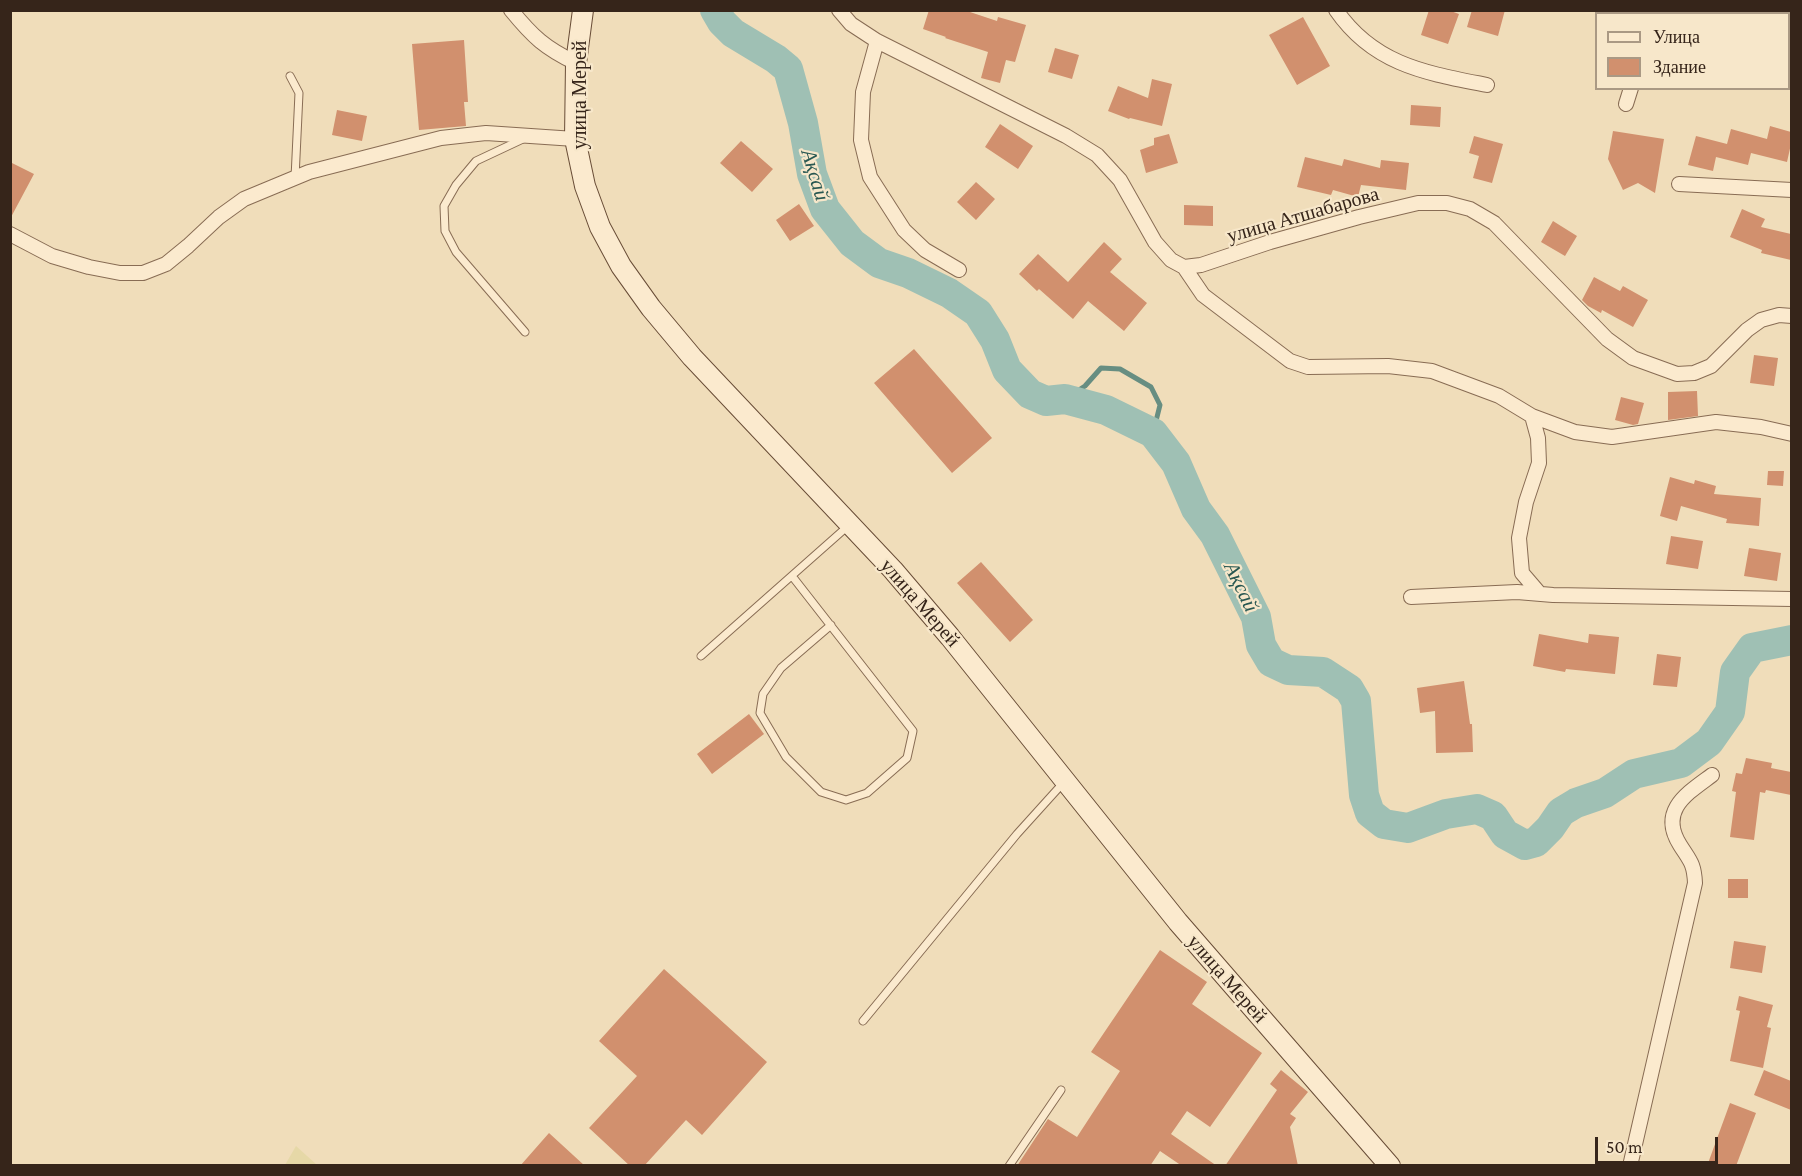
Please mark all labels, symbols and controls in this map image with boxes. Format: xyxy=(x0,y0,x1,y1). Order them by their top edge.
legend xyxy=(1595,12,1790,90)
text: Улица xyxy=(1653,27,1700,47)
street label: улица Мерей xyxy=(568,40,592,150)
text: Здание xyxy=(1653,57,1706,77)
water label: Ақсай xyxy=(795,146,835,204)
street label: улица Атшабарова xyxy=(1224,182,1382,248)
street label: улица Мерей xyxy=(875,554,965,652)
water label: Ақсай xyxy=(1218,558,1264,616)
street label: улица Мерей xyxy=(1182,930,1272,1028)
scale bar xyxy=(1598,1125,1721,1163)
text: 50 m xyxy=(1606,1137,1643,1157)

